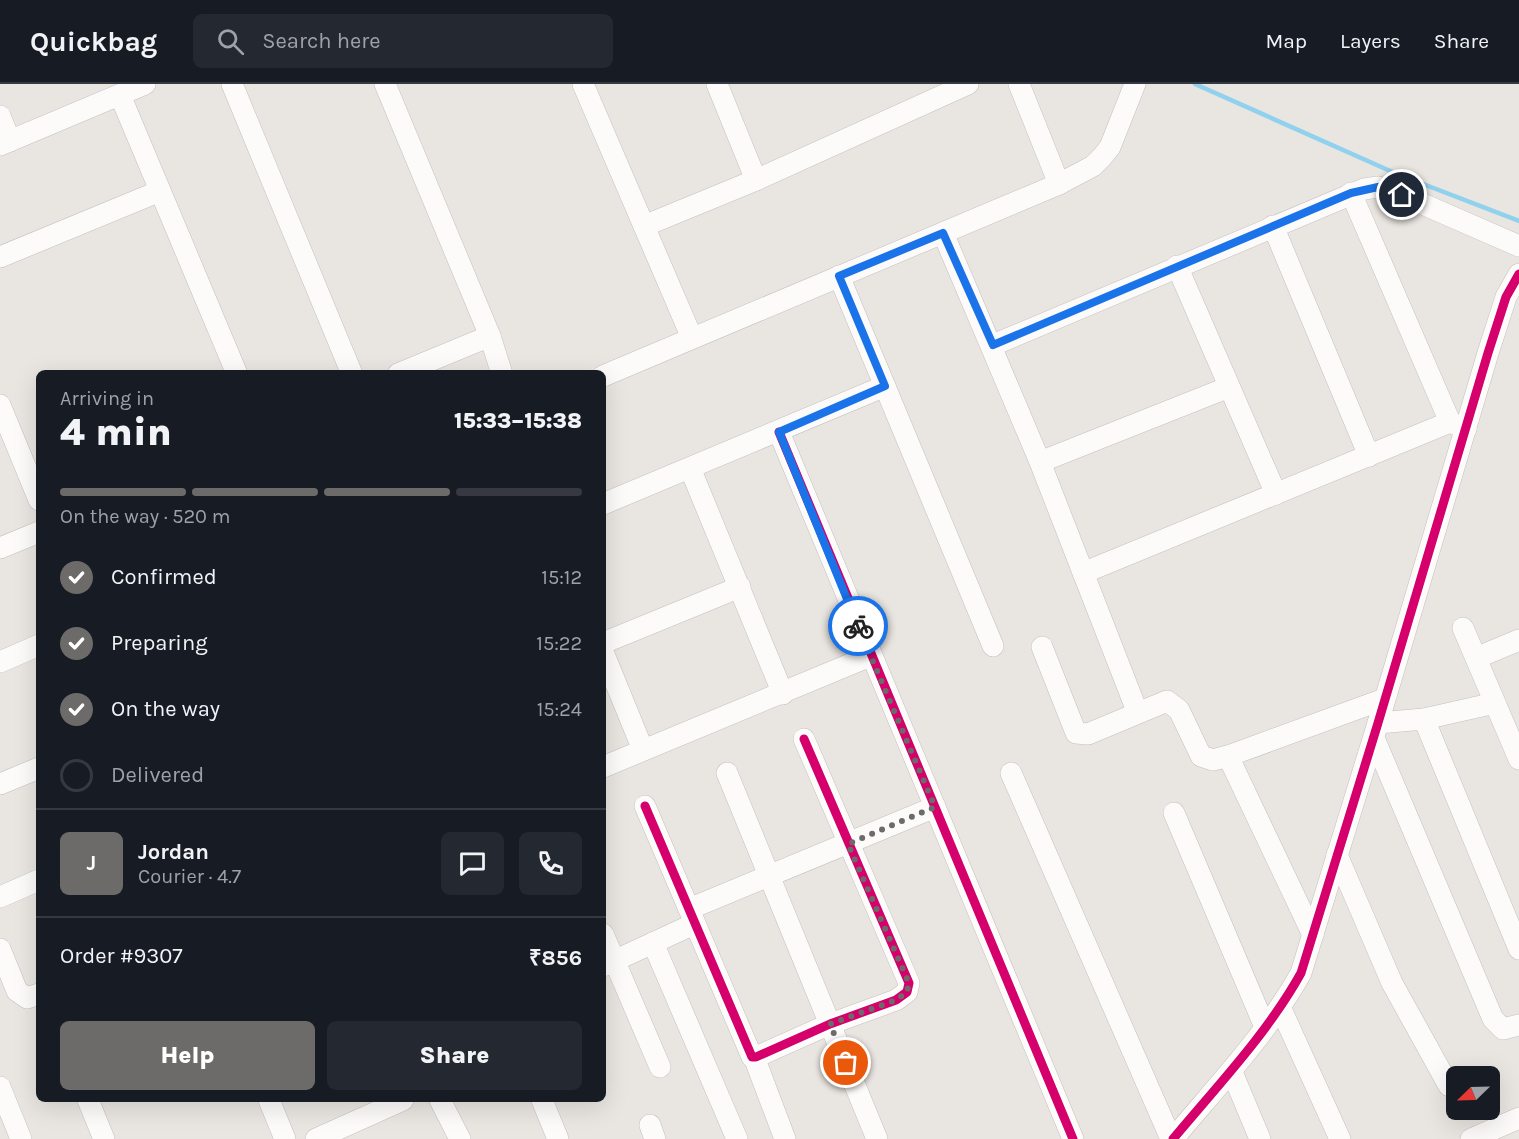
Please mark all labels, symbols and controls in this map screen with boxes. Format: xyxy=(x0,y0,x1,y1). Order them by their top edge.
search box xyxy=(193,14,613,68)
text: Quickbag xyxy=(30,25,157,58)
icon: search xyxy=(214,25,247,58)
text: Search here xyxy=(262,28,381,54)
text: Map xyxy=(1265,29,1307,53)
text: Layers xyxy=(1340,29,1401,53)
text: Share xyxy=(1434,29,1489,53)
pin xyxy=(1376,169,1427,220)
icon: home xyxy=(1385,178,1418,211)
text: Arriving in xyxy=(60,387,154,410)
text: 15:33–15:38 xyxy=(454,408,582,434)
text: 4 min xyxy=(60,409,172,455)
text: On the way · 520 m xyxy=(60,505,230,528)
icon: check xyxy=(60,561,93,594)
text: Confirmed xyxy=(111,564,217,590)
text: 15:12 xyxy=(541,566,582,589)
courier xyxy=(828,596,888,656)
icon: bike xyxy=(842,610,875,643)
icon: check xyxy=(60,627,93,660)
text: Preparing xyxy=(111,630,208,656)
text: 15:22 xyxy=(536,632,582,655)
icon: check xyxy=(60,693,93,726)
text: On the way xyxy=(111,696,220,722)
text: 15:24 xyxy=(537,698,582,721)
text: Delivered xyxy=(111,762,204,788)
button: chat xyxy=(441,832,504,895)
button: phone xyxy=(519,832,582,895)
text: Jordan xyxy=(138,839,209,865)
text: J xyxy=(87,850,96,876)
text: Courier · 4.7 xyxy=(138,865,241,888)
text: Order #9307 xyxy=(60,943,183,969)
text: ₹856 xyxy=(529,945,582,971)
button: Help xyxy=(60,1021,315,1090)
button: Share xyxy=(327,1021,582,1090)
pin xyxy=(820,1037,871,1088)
icon: bag xyxy=(829,1046,862,1079)
north arrow xyxy=(1446,1066,1500,1120)
map controls xyxy=(1446,1066,1500,1120)

